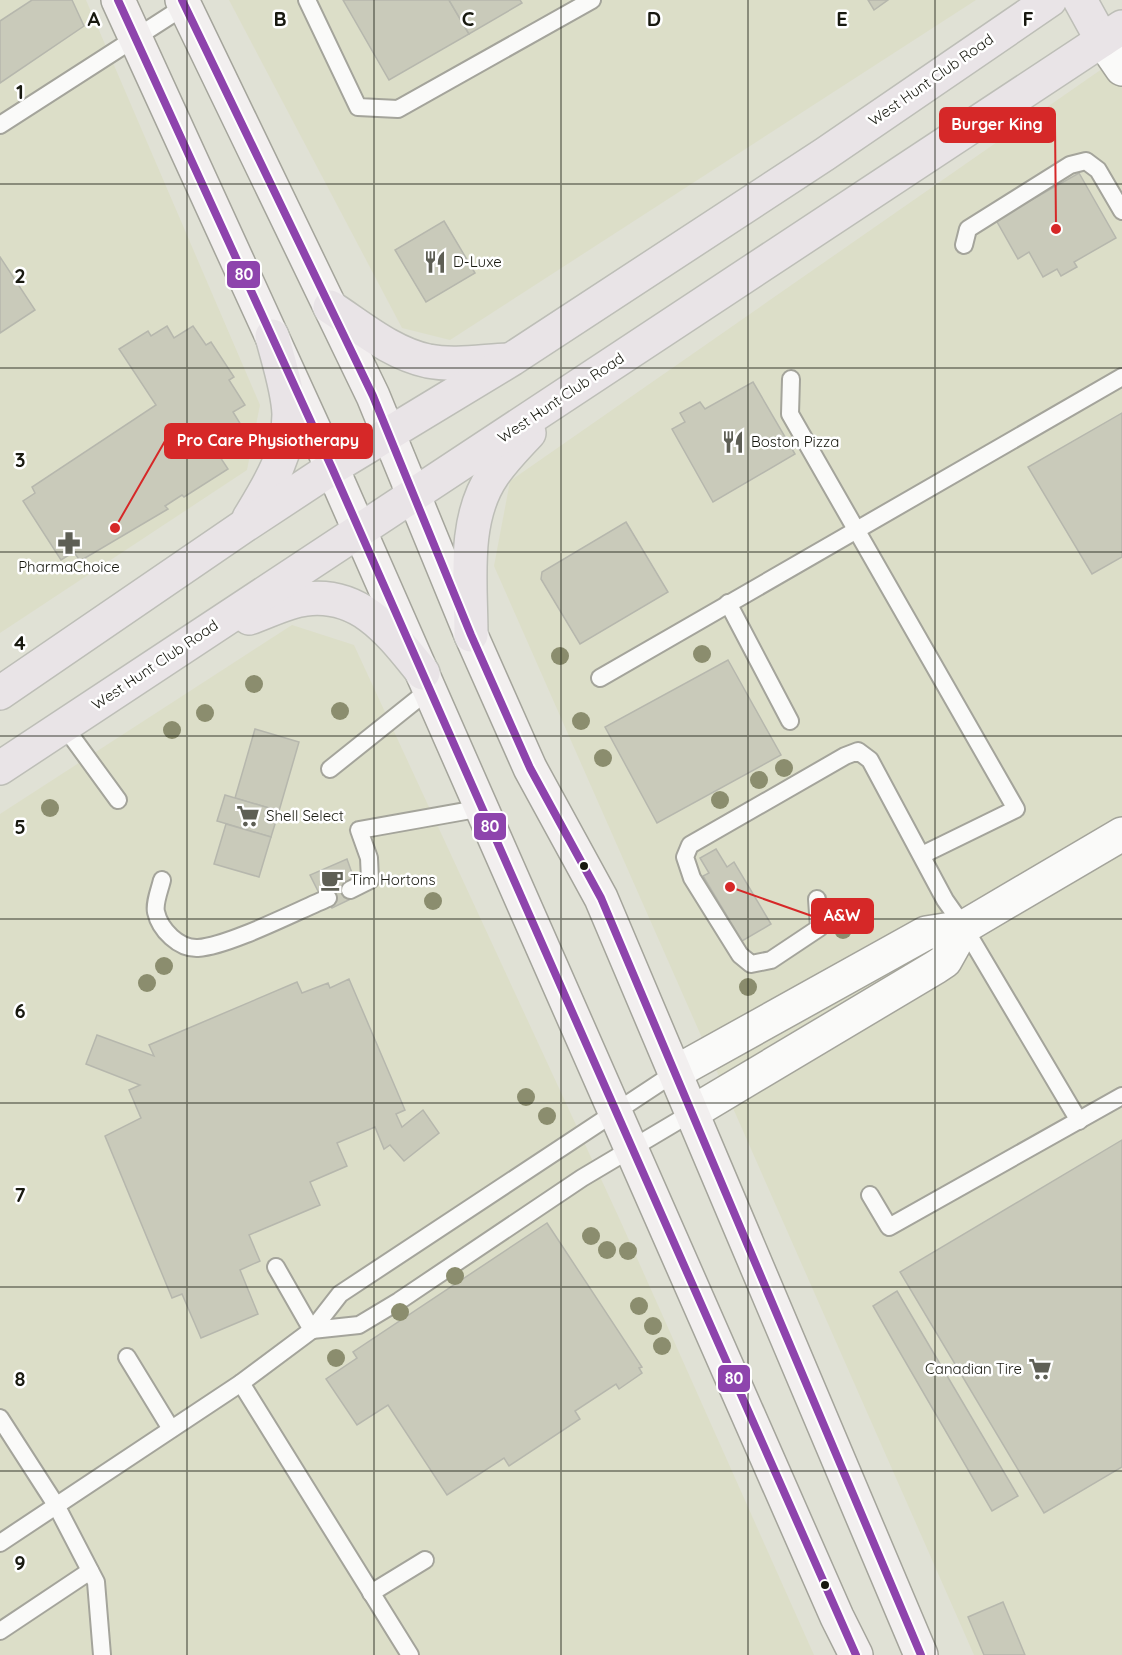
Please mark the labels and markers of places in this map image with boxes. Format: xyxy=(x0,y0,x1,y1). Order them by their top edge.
callout: Burger King xyxy=(940,108,1055,142)
restaurant icon: D-Luxe xyxy=(422,249,448,275)
place label: D-Luxe xyxy=(453,252,502,271)
callout: Pro Care Physiotherapy xyxy=(165,424,372,458)
restaurant icon: Boston Pizza xyxy=(720,429,746,455)
place label: Boston Pizza xyxy=(751,432,839,451)
pharmacy icon: PharmaChoice xyxy=(56,530,82,556)
place label: PharmaChoice xyxy=(18,557,120,576)
supermarket icon: Shell Select xyxy=(235,803,261,829)
place label: Shell Select xyxy=(266,806,344,825)
unlabelled marker xyxy=(578,860,590,872)
cafe icon: Tim Hortons xyxy=(319,867,345,893)
place label: Tim Hortons xyxy=(350,870,435,889)
callout: A&W xyxy=(812,899,873,933)
supermarket icon: Canadian Tire xyxy=(1027,1356,1053,1382)
place label: Canadian Tire xyxy=(925,1359,1022,1378)
unlabelled marker xyxy=(819,1579,831,1591)

